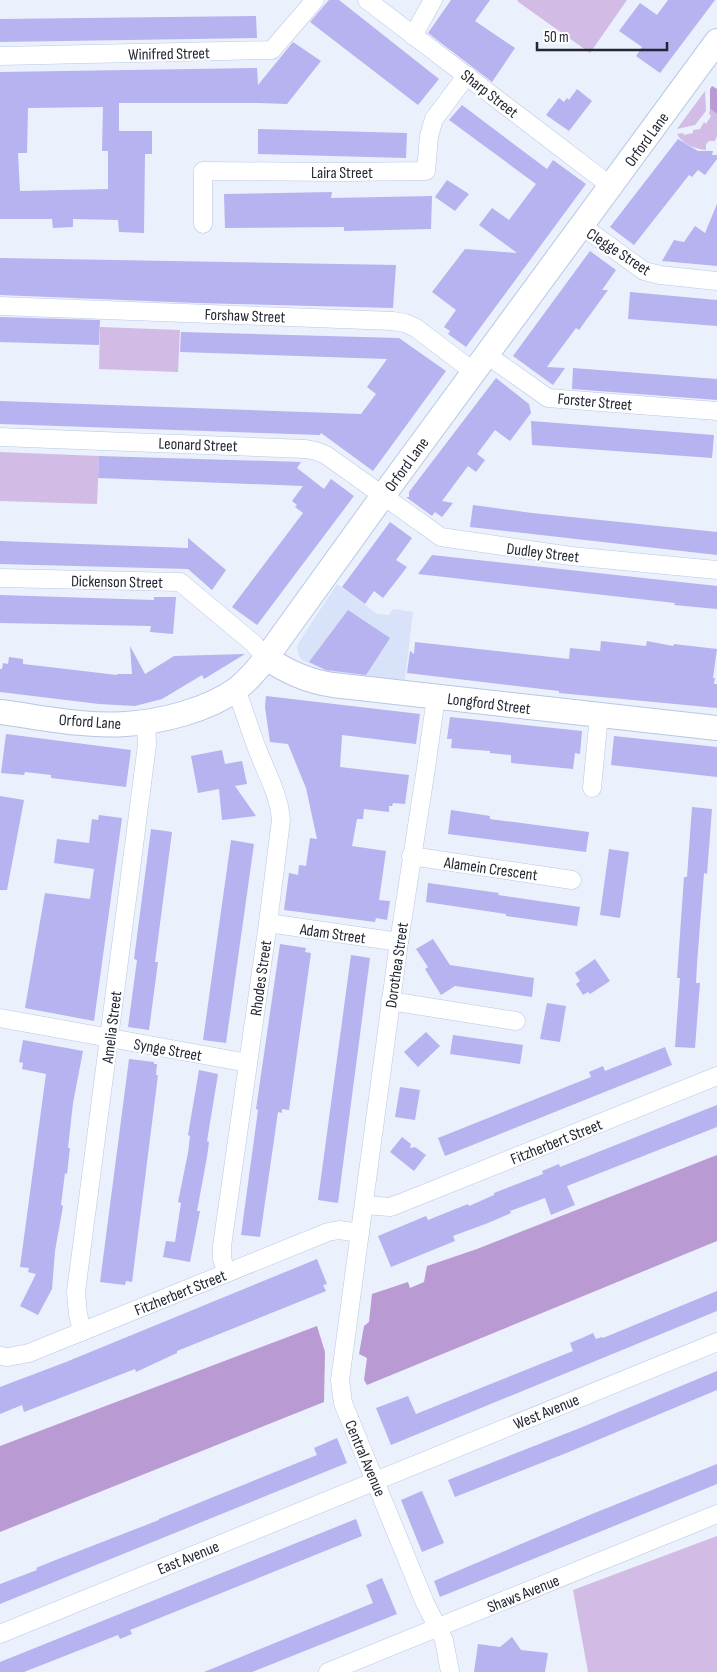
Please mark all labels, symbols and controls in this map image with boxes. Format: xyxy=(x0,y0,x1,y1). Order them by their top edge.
scale bar xyxy=(537,20,667,52)
text: 50 m xyxy=(544,28,569,47)
street label: Winifred Street xyxy=(128,44,210,65)
street label: Sharp Street xyxy=(457,66,522,122)
street label: Orford Lane xyxy=(621,109,673,171)
street label: Laira Street xyxy=(311,164,373,183)
street label: Clegge Street xyxy=(583,225,654,280)
street label: Forshaw Street xyxy=(204,306,286,327)
street label: Forster Street xyxy=(557,390,633,415)
street label: Orford Lane xyxy=(381,434,433,496)
street label: Leonard Street xyxy=(158,435,238,456)
street label: Dudley Street xyxy=(505,540,580,567)
street label: Dickenson Street xyxy=(71,572,163,593)
street label: Longford Street xyxy=(446,690,532,719)
street label: Orford Lane xyxy=(58,711,122,734)
street label: Alamein Crescent xyxy=(442,853,539,885)
street label: Adam Street xyxy=(298,920,367,949)
street label: Dorothea Street xyxy=(382,921,413,1009)
street label: Rhodes Street xyxy=(247,939,276,1017)
street label: Amelia Street xyxy=(99,990,126,1065)
street label: Synge Street xyxy=(132,1035,203,1066)
street label: Fitzherbert Street xyxy=(508,1115,605,1169)
street label: Fitzherbert Street xyxy=(132,1266,229,1320)
street label: West Avenue xyxy=(511,1391,582,1434)
street label: Central Avenue xyxy=(340,1418,389,1500)
street label: East Avenue xyxy=(155,1537,222,1579)
street label: Shaws Avenue xyxy=(485,1571,562,1617)

